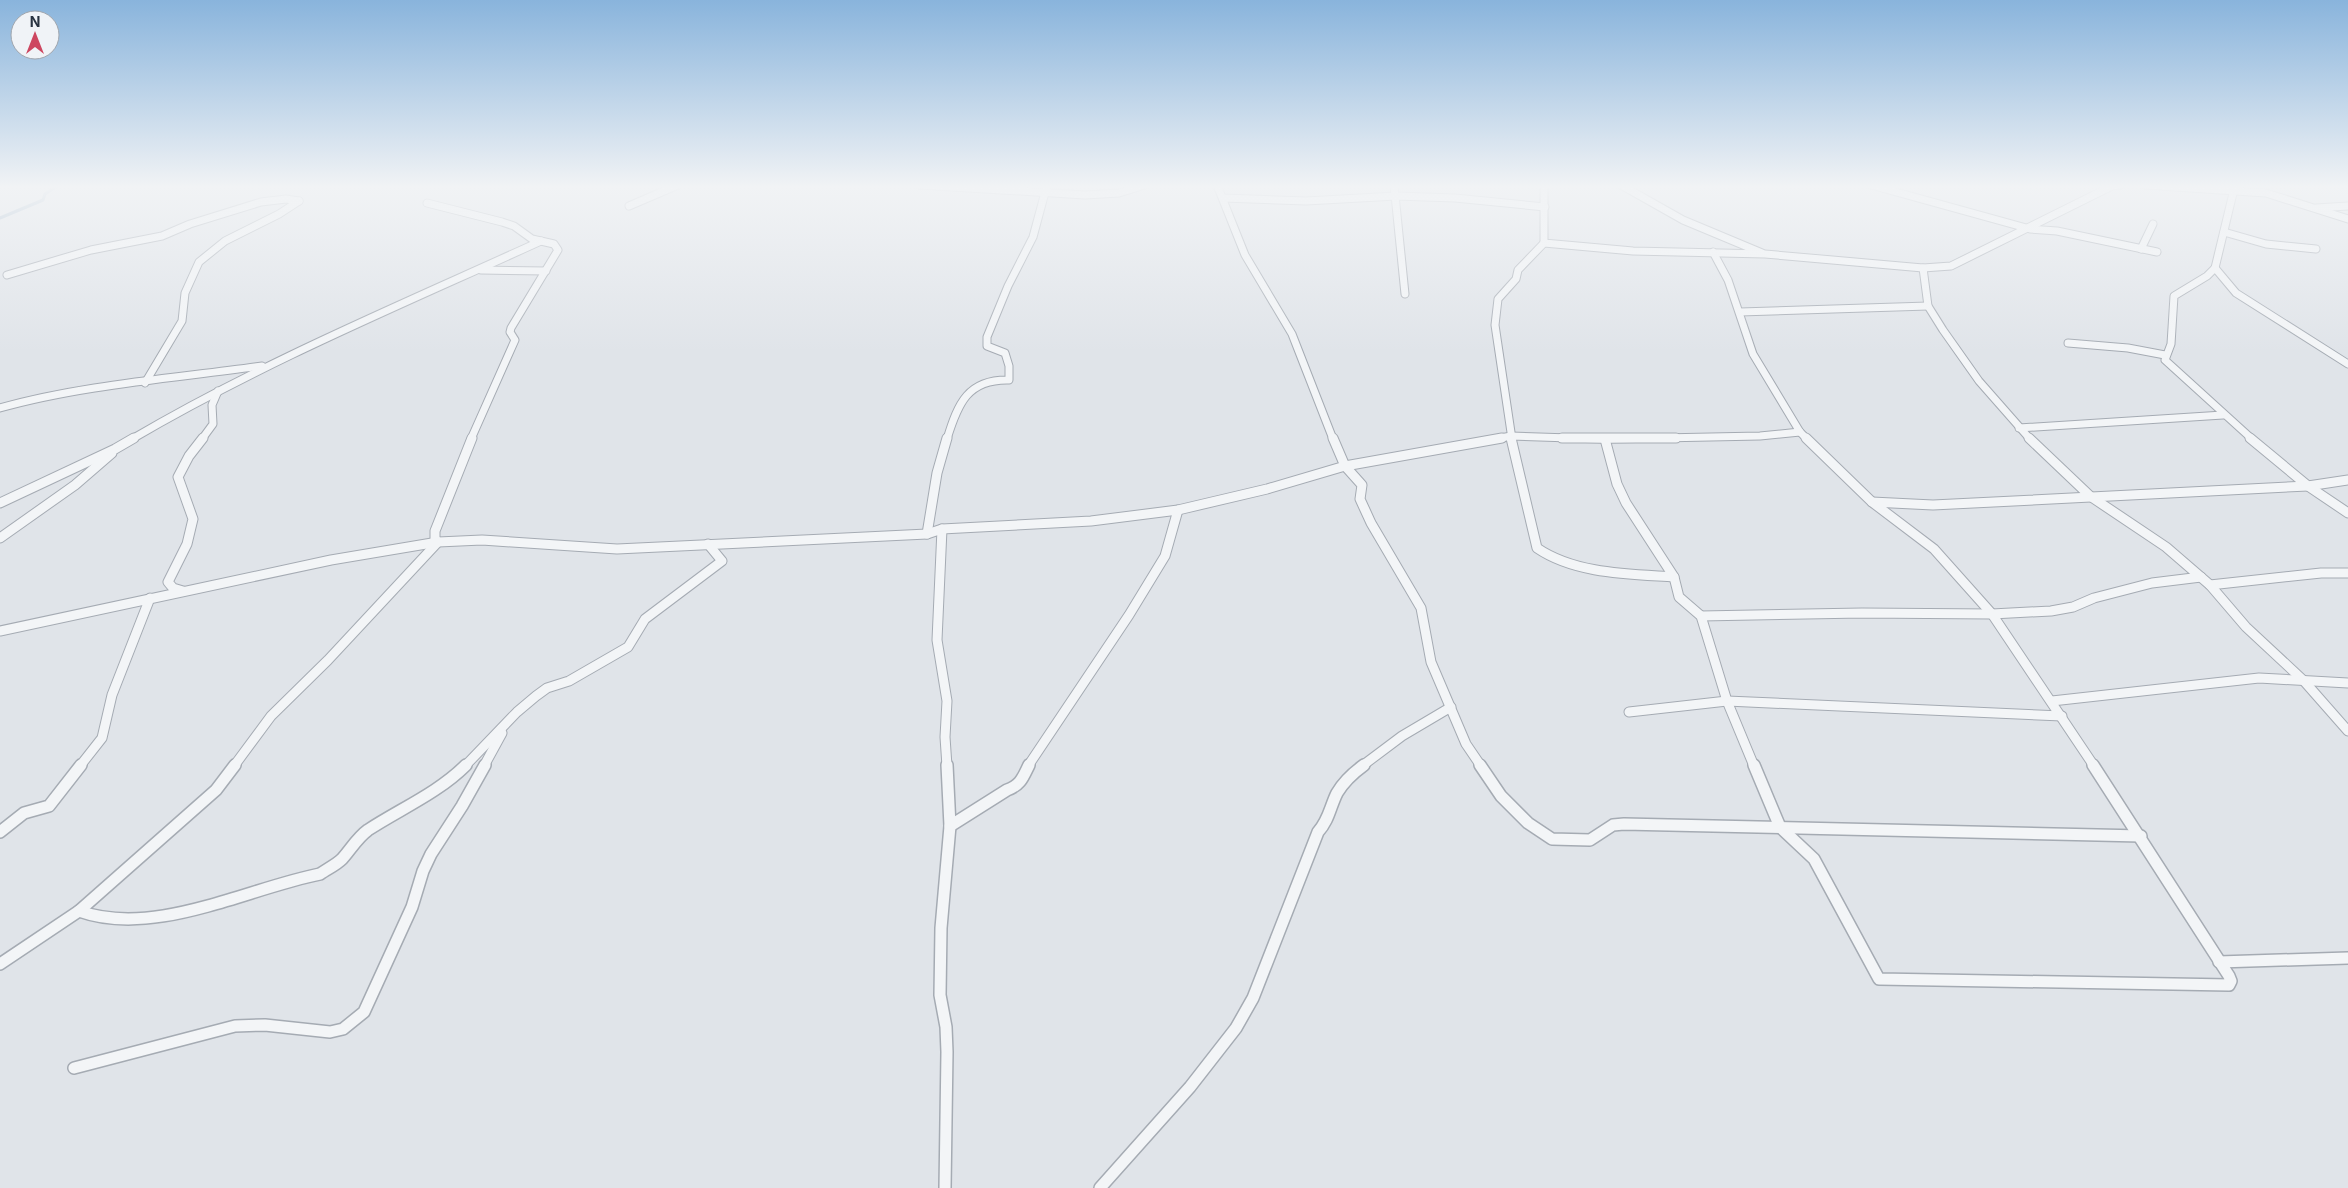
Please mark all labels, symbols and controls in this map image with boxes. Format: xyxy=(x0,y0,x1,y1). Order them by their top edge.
north arrow xyxy=(10,10,60,60)
text: N xyxy=(30,13,40,30)

